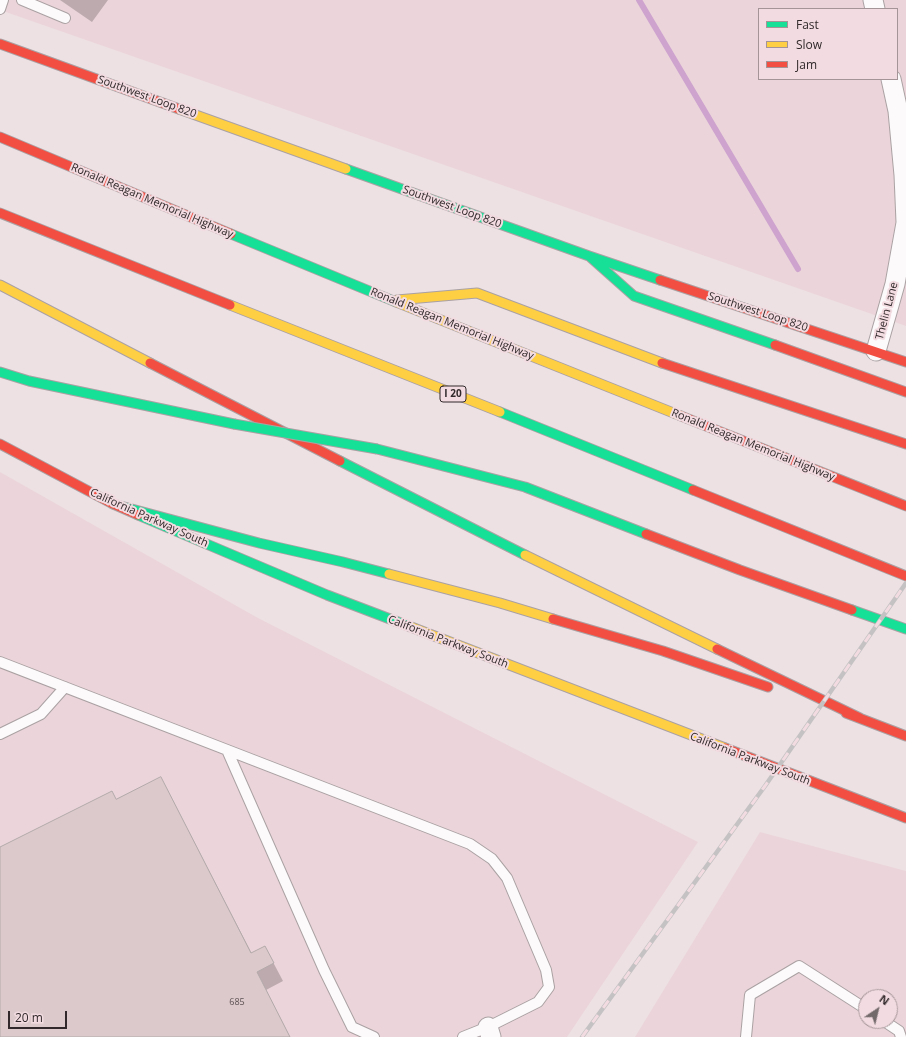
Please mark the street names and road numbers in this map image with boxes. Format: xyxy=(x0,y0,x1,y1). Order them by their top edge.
street label: Southwest Loop 820 xyxy=(96,73,198,121)
street label: Ronald Reagan Memorial Highway xyxy=(69,161,235,241)
street label: Southwest Loop 820 xyxy=(401,183,503,231)
street label: Thelin Lane xyxy=(873,281,901,341)
street label: Ronald Reagan Memorial Highway xyxy=(368,285,536,363)
street label: Southwest Loop 820 xyxy=(706,290,810,334)
road number: I 20 xyxy=(440,386,466,402)
street label: Ronald Reagan Memorial Highway xyxy=(669,406,837,484)
street label: California Parkway South xyxy=(88,486,210,550)
street label: California Parkway South xyxy=(386,613,510,671)
street label: California Parkway South xyxy=(688,730,812,788)

